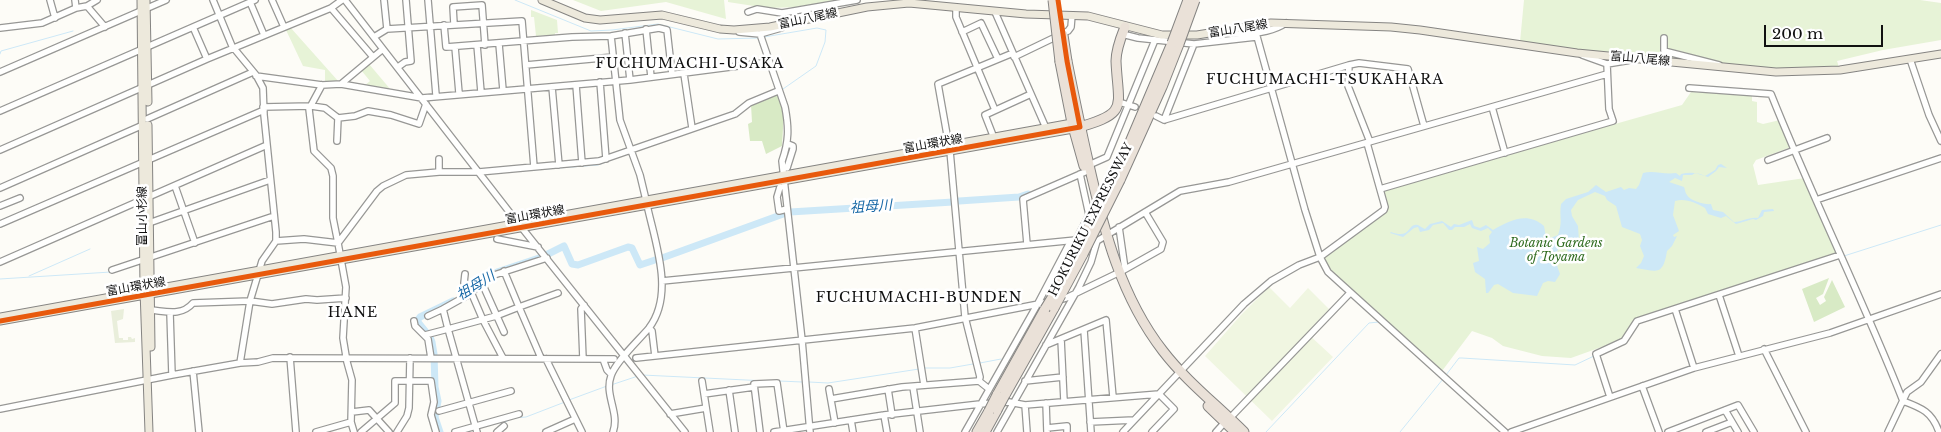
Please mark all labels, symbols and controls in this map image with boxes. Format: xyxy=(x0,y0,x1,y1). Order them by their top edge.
street label: 富山八尾線 xyxy=(777,6,839,32)
scale bar xyxy=(1766,15,1885,47)
street label: 富山八尾線 xyxy=(1207,17,1269,41)
text: 200 m xyxy=(1772,24,1823,43)
street label: 富山八尾線 xyxy=(1609,49,1671,69)
district label: FUCHUMACHI-USAKA xyxy=(594,56,786,72)
district label: FUCHUMACHI-TSUKAHARA xyxy=(1203,72,1447,88)
street label: 富山環状線 xyxy=(902,132,964,156)
street label: HOKURIKU EXPRESSWAY xyxy=(1046,141,1136,299)
street label: 富山小杉線 xyxy=(136,186,150,246)
water label: 祖母川 xyxy=(849,197,893,217)
street label: 富山環状線 xyxy=(504,203,566,227)
park label: Botanic Gardens of Toyama xyxy=(1509,237,1603,265)
water label: 祖母川 xyxy=(454,268,498,304)
street label: 富山環状線 xyxy=(105,275,167,299)
district label: FUCHUMACHI-BUNDEN xyxy=(814,290,1024,306)
district label: HANE xyxy=(327,305,379,321)

